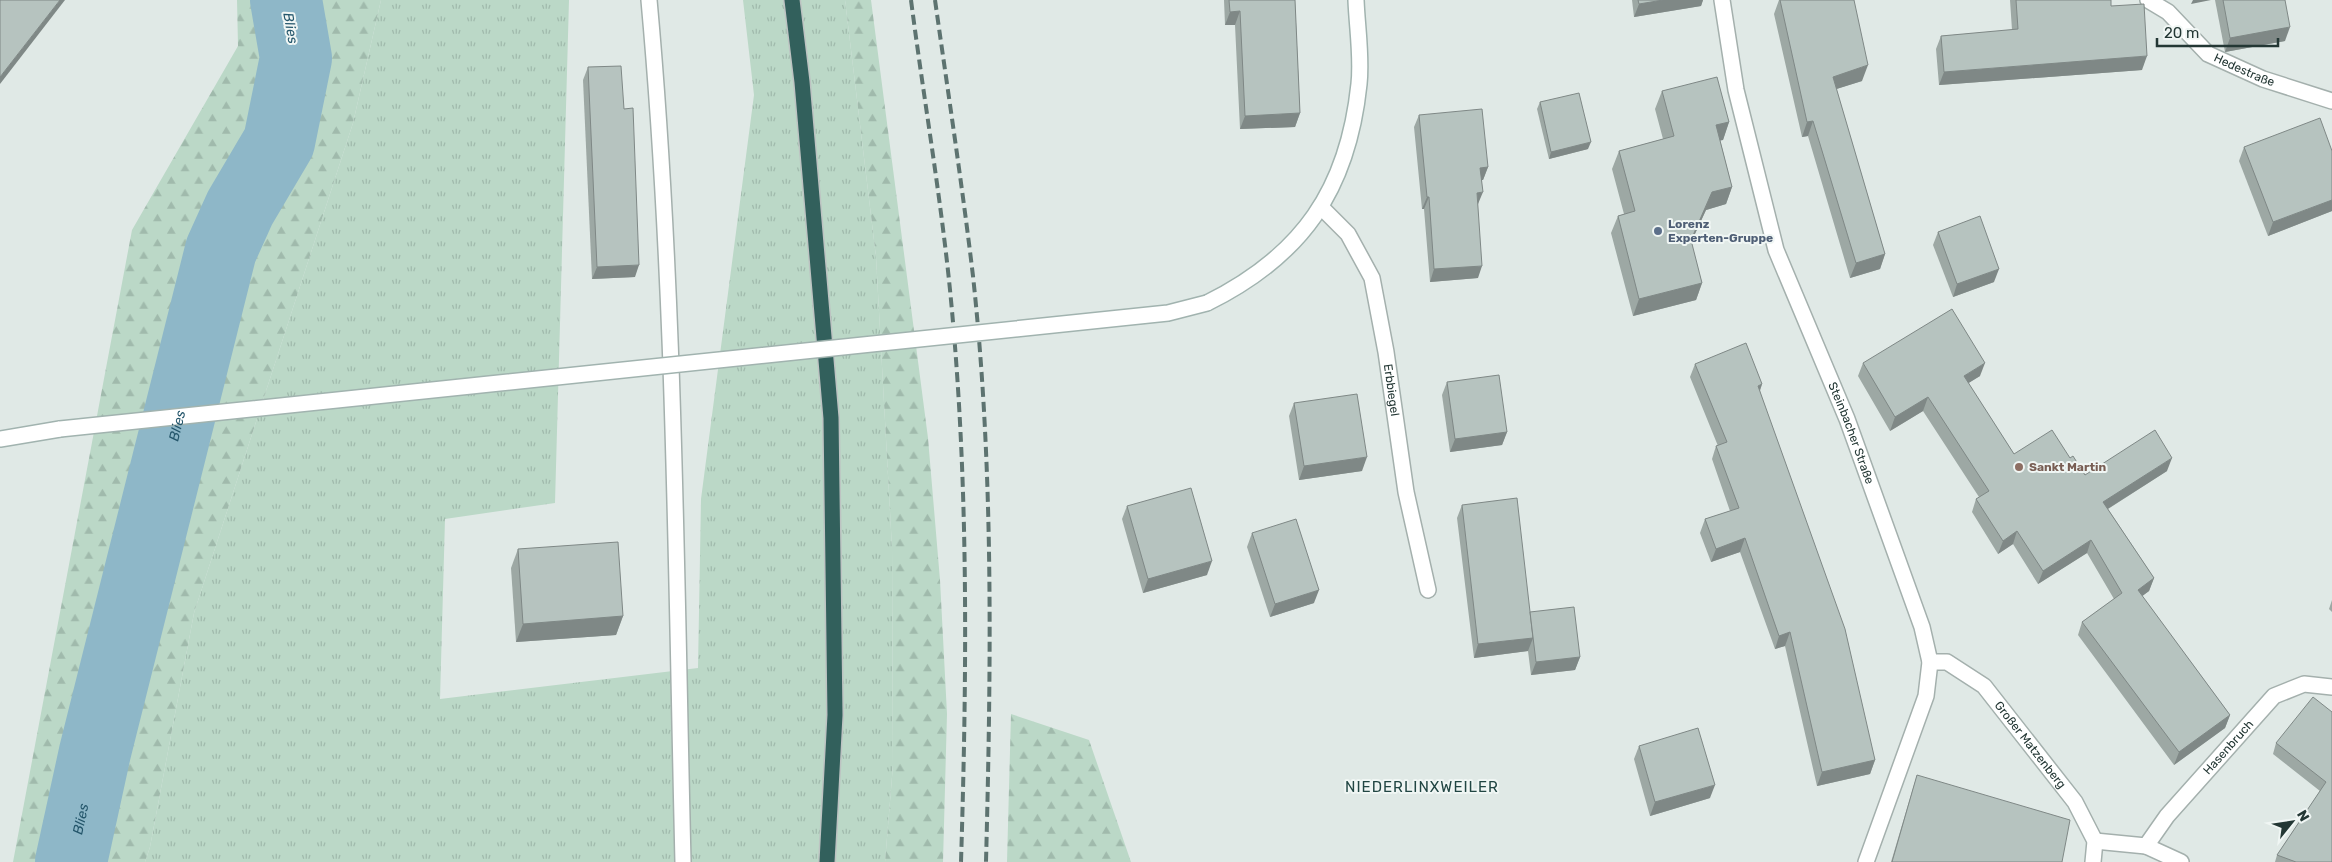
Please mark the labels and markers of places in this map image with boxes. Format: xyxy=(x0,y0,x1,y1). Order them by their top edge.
place label: Lorenz Experten-Gruppe xyxy=(1668,217,1773,245)
marker: Lorenz Experten-Gruppe xyxy=(1652,225,1664,237)
place label: Sankt Martin xyxy=(2029,460,2106,474)
marker: Sankt Martin xyxy=(2013,461,2025,473)

